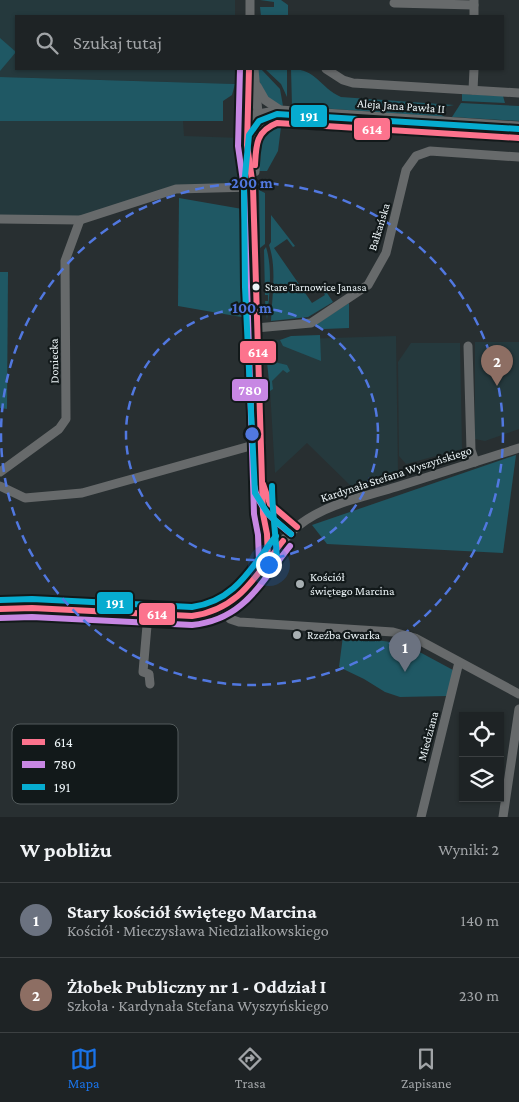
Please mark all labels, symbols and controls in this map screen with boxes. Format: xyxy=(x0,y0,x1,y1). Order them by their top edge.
search box xyxy=(15,15,504,70)
icon: search xyxy=(33,29,61,57)
text: Szukaj tutaj xyxy=(73,32,162,53)
street label: Aleja Jana Pawła II xyxy=(357,96,446,116)
line badge: 191 xyxy=(290,104,328,128)
text: 191 xyxy=(300,108,318,124)
line badge: 614 xyxy=(353,117,391,141)
text: 614 xyxy=(362,121,383,137)
text: 200 m xyxy=(231,175,273,191)
street label: Bałkańska xyxy=(365,201,393,252)
place label: Stare Tarnowice Janasa xyxy=(265,281,367,294)
marker: Stare Tarnowice Janasa xyxy=(251,282,261,292)
text: 100 m xyxy=(232,300,272,316)
street label: Doniecka xyxy=(47,338,61,384)
line badge: 614 xyxy=(239,340,277,364)
text: 614 xyxy=(248,344,269,360)
pin: 2 xyxy=(481,345,513,386)
line badge: 780 xyxy=(231,378,269,402)
text: 780 xyxy=(238,382,262,398)
centre of rings xyxy=(243,425,261,443)
street label: Kardynała Stefana Wyszyńskiego xyxy=(319,443,473,505)
your location xyxy=(256,552,282,578)
place label: Kościół świętego Marcina xyxy=(310,570,395,598)
marker: Kościół świętego Marcina xyxy=(294,578,306,590)
line badge: 191 xyxy=(96,591,134,615)
text: 191 xyxy=(106,595,124,611)
line badge: 614 xyxy=(138,602,176,626)
text: 614 xyxy=(147,606,168,622)
place label: Rzeźba Gwarka xyxy=(307,628,381,642)
marker: Rzeźba Gwarka xyxy=(291,629,303,641)
pin: 1 xyxy=(389,631,421,672)
street label: Miedziana xyxy=(415,709,441,762)
map controls xyxy=(459,712,504,802)
button: locate xyxy=(459,712,504,757)
legend xyxy=(12,724,178,804)
text: 614 xyxy=(54,734,73,750)
text: 780 xyxy=(54,756,76,772)
button: layers xyxy=(459,757,504,802)
text: 191 xyxy=(54,779,71,795)
text: W pobliżu xyxy=(20,838,112,862)
text: Wyniki: 2 xyxy=(438,841,499,858)
text: Stary kościół świętego Marcina xyxy=(67,901,317,922)
text: 1 xyxy=(33,912,39,929)
text: 140 m xyxy=(461,912,499,929)
text: Kościół · Mieczysława Niedziałkowskiego xyxy=(67,922,329,939)
text: Żłobek Publiczny nr 1 - Oddział I xyxy=(67,976,326,997)
text: 2 xyxy=(32,987,40,1004)
text: 230 m xyxy=(459,987,499,1004)
text: Szkoła · Kardynała Stefana Wyszyńskiego xyxy=(67,997,329,1014)
tab: Mapa xyxy=(68,1045,100,1091)
tab: Trasa xyxy=(235,1045,266,1091)
tab: Zapisane xyxy=(401,1045,451,1091)

